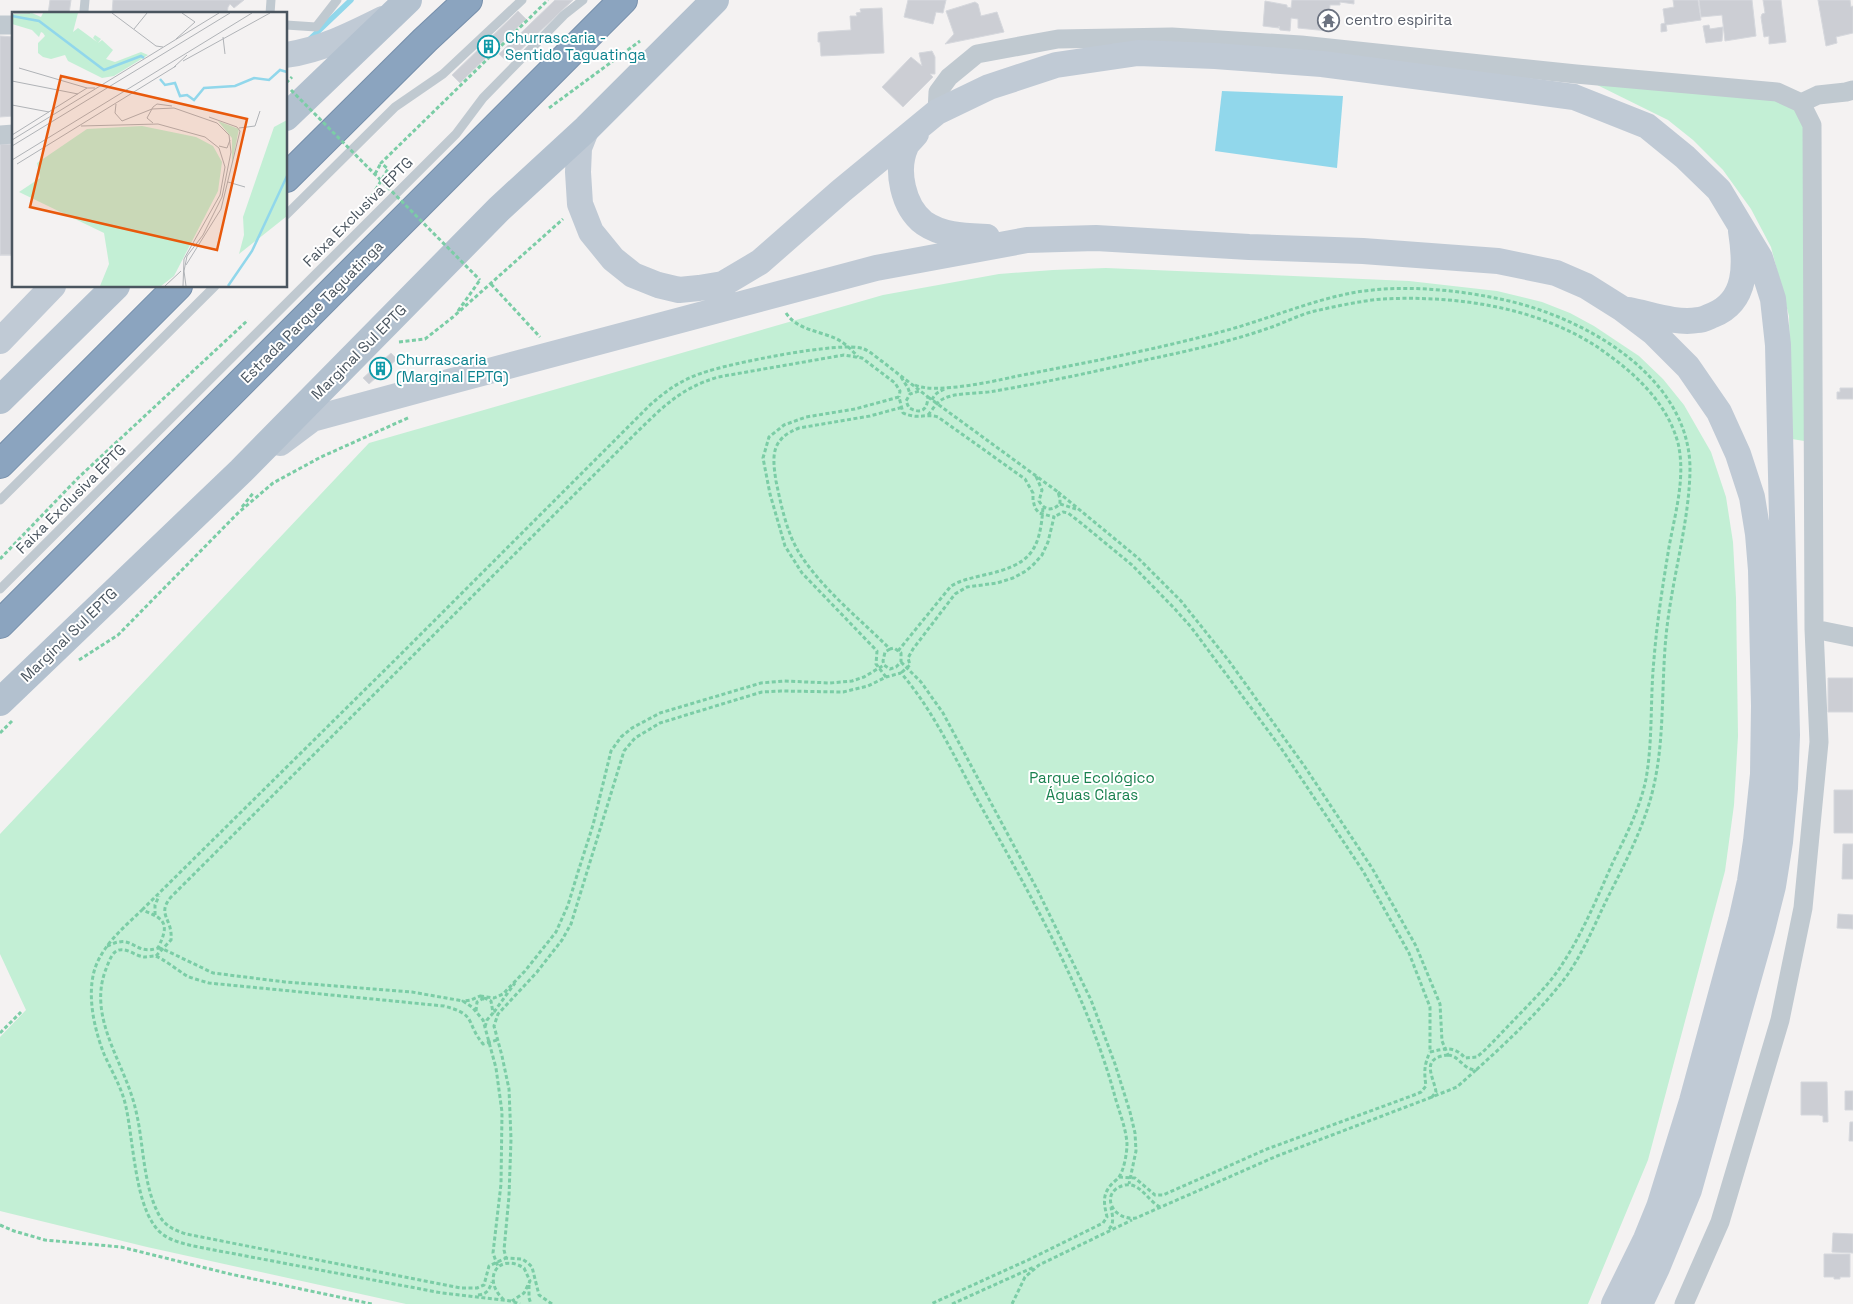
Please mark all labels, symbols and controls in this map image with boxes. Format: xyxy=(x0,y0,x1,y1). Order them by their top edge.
temple icon: centro espirita xyxy=(1317,8,1341,32)
place label: centro espirita xyxy=(1345,10,1453,29)
inset map xyxy=(12,12,288,288)
place label: Churrascaria - Sentido Taguatinga xyxy=(505,28,646,64)
building icon: Churrascaria - Sentido Taguatinga xyxy=(477,35,501,59)
street label: Faixa Exclusiva EPTG xyxy=(299,153,417,271)
street label: Estrada Parque Taguatinga xyxy=(236,236,387,387)
street label: Marginal Sul EPTG xyxy=(307,300,410,403)
place label: Churrascaria (Marginal EPTG) xyxy=(396,350,509,387)
building icon: Churrascaria (Marginal EPTG) xyxy=(368,357,392,381)
street label: Faixa Exclusiva EPTG xyxy=(12,440,130,558)
street label: Marginal Sul EPTG xyxy=(16,584,121,686)
park label: Parque Ecológico Águas Claras xyxy=(1029,768,1155,804)

